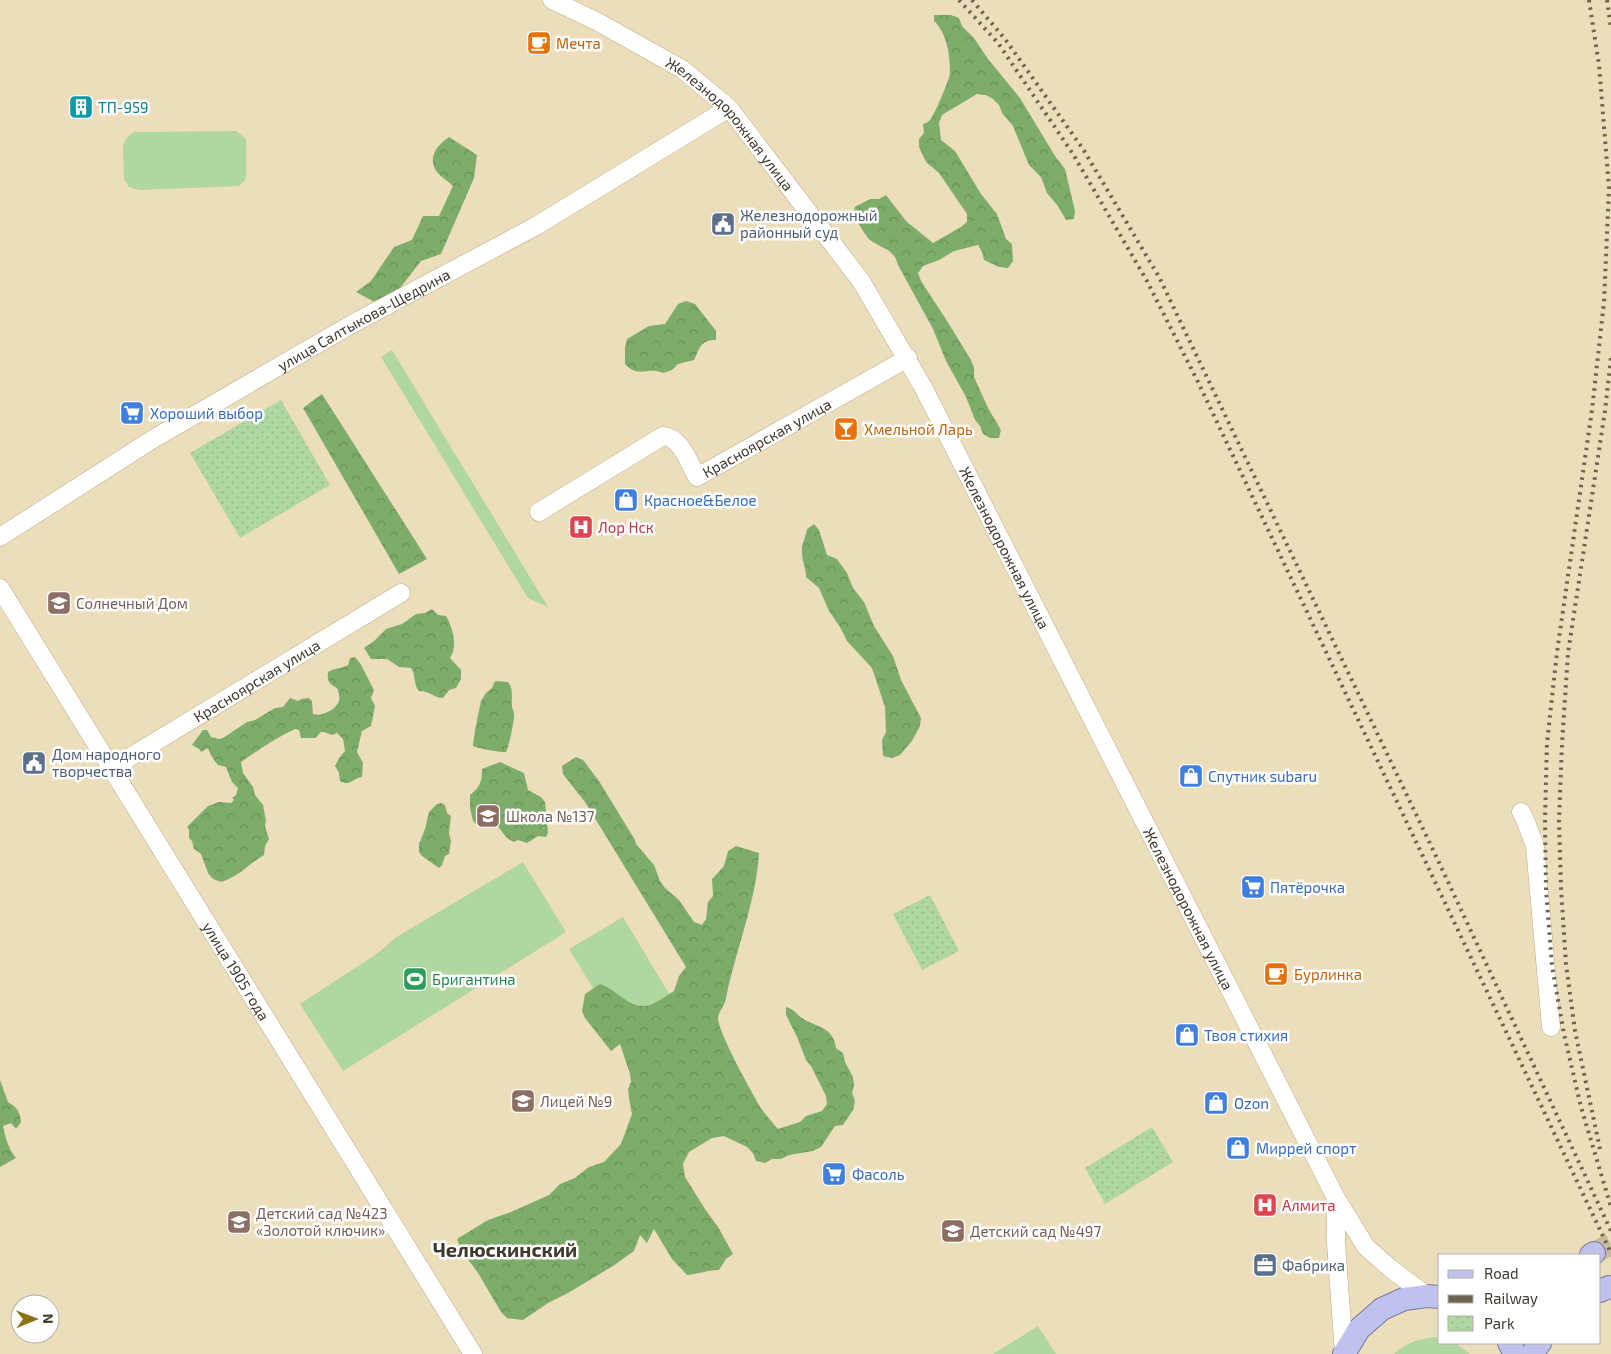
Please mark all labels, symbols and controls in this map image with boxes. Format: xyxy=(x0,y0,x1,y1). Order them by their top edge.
cafe icon: Мечта xyxy=(526,30,552,56)
place label: Мечта xyxy=(556,34,601,52)
street label: Железнодорожная улица xyxy=(663,53,798,194)
building icon: ТП-959 xyxy=(68,94,94,120)
place label: ТП-959 xyxy=(98,98,149,116)
place label: Железнодорожный районный суд xyxy=(740,206,877,242)
public building icon: Железнодорожный районный суд xyxy=(710,211,736,237)
street label: улица Салтыкова-Щедрина xyxy=(274,265,453,375)
street label: Красноярская улица xyxy=(699,394,834,481)
supermarket icon: Хороший выбор xyxy=(119,400,145,426)
place label: Хороший выбор xyxy=(150,404,263,422)
bar icon: Хмельной Ларь xyxy=(833,416,859,442)
place label: Хмельной Ларь xyxy=(864,420,973,438)
street label: Железнодорожная улица xyxy=(956,464,1054,632)
shop icon: Красное&Белое xyxy=(613,487,639,513)
place label: Красное&Белое xyxy=(644,491,757,509)
hospital icon: Лор Нск xyxy=(568,514,594,540)
place label: Лор Нск xyxy=(598,518,654,536)
school or university icon: Солнечный Дом xyxy=(46,590,72,616)
place label: Солнечный Дом xyxy=(76,594,188,612)
street label: Красноярская улица xyxy=(190,635,323,726)
place label: Дом народного творчества xyxy=(52,745,161,780)
public building icon: Дом народного творчества xyxy=(21,750,47,776)
shop icon: Спутник subaru xyxy=(1178,763,1204,789)
place label: Спутник subaru xyxy=(1208,767,1317,786)
school or university icon: Школа №137 xyxy=(475,803,501,829)
place label: Школа №137 xyxy=(506,807,595,825)
street label: Железнодорожная улица xyxy=(1140,824,1237,993)
supermarket icon: Пятёрочка xyxy=(1240,874,1266,900)
place label: Пятёрочка xyxy=(1270,878,1345,896)
street label: улица 1905 года xyxy=(198,918,274,1024)
cafe icon: Бурлинка xyxy=(1263,961,1289,987)
place label: Бурлинка xyxy=(1294,965,1362,984)
sports icon: Бригантина xyxy=(402,966,428,992)
place label: Бригантина xyxy=(432,970,516,988)
shop icon: Твоя стихия xyxy=(1174,1022,1200,1048)
place label: Твоя стихия xyxy=(1204,1026,1288,1044)
school or university icon: Лицей №9 xyxy=(510,1088,536,1114)
shop icon: Ozon xyxy=(1203,1090,1229,1116)
place label: Лицей №9 xyxy=(540,1092,612,1110)
place label: Ozon xyxy=(1234,1094,1269,1112)
shop icon: Миррей спорт xyxy=(1225,1135,1251,1161)
place label: Миррей спорт xyxy=(1256,1139,1356,1157)
supermarket icon: Фасоль xyxy=(821,1161,847,1187)
place label: Фасоль xyxy=(852,1165,905,1183)
hospital icon: Алмита xyxy=(1252,1192,1278,1218)
place label: Алмита xyxy=(1282,1196,1335,1214)
place label: Детский сад №423 «Золотой ключик» xyxy=(256,1204,388,1239)
school or university icon: Детский сад №423 «Золотой ключик» xyxy=(226,1209,252,1235)
school or university icon: Детский сад №497 xyxy=(940,1218,966,1244)
place label: Детский сад №497 xyxy=(970,1222,1101,1240)
district label: Челюскинский xyxy=(433,1237,577,1261)
office icon: Фабрика xyxy=(1252,1252,1278,1278)
legend xyxy=(1438,1254,1601,1344)
place label: Фабрика xyxy=(1282,1256,1345,1274)
text: Road xyxy=(1484,1264,1519,1282)
text: Railway xyxy=(1484,1289,1538,1307)
north arrow xyxy=(10,1294,60,1344)
text: N xyxy=(40,1314,57,1324)
text: Park xyxy=(1484,1314,1515,1332)

